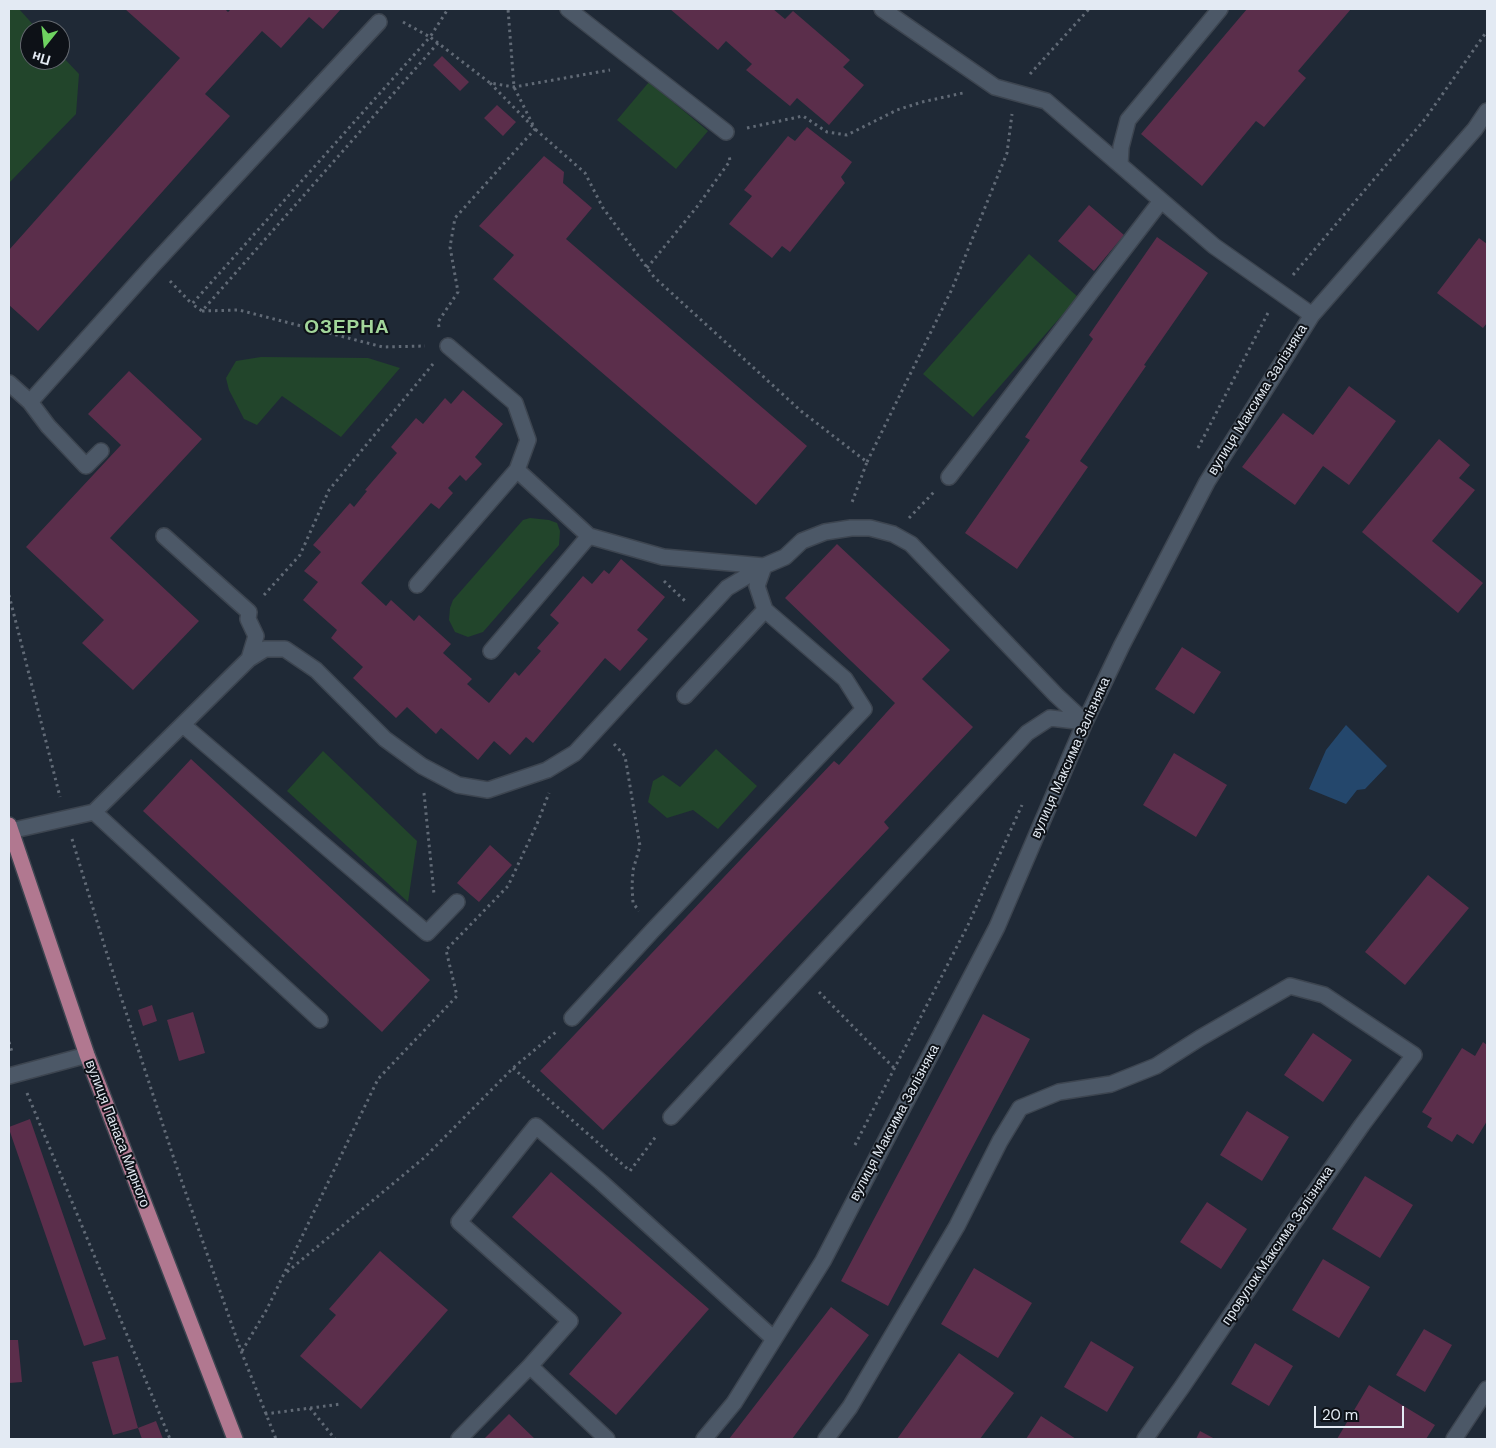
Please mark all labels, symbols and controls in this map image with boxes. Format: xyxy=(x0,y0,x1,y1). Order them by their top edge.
north arrow xyxy=(20,20,70,70)
text: Пн xyxy=(30,47,53,70)
district label: ОЗЕРНА xyxy=(304,317,390,339)
street label: вулиця Максима Залізняка xyxy=(1205,322,1311,478)
street label: вулиця Максима Залізняка xyxy=(1028,675,1114,841)
street label: вулиця Максима Залізняка xyxy=(847,1042,943,1204)
street label: вулиця Панаса Мирного xyxy=(81,1058,153,1210)
street label: провулок Максима Залізняка xyxy=(1218,1163,1338,1329)
scale bar xyxy=(1316,1396,1406,1428)
text: 20 m xyxy=(1322,1405,1358,1425)

